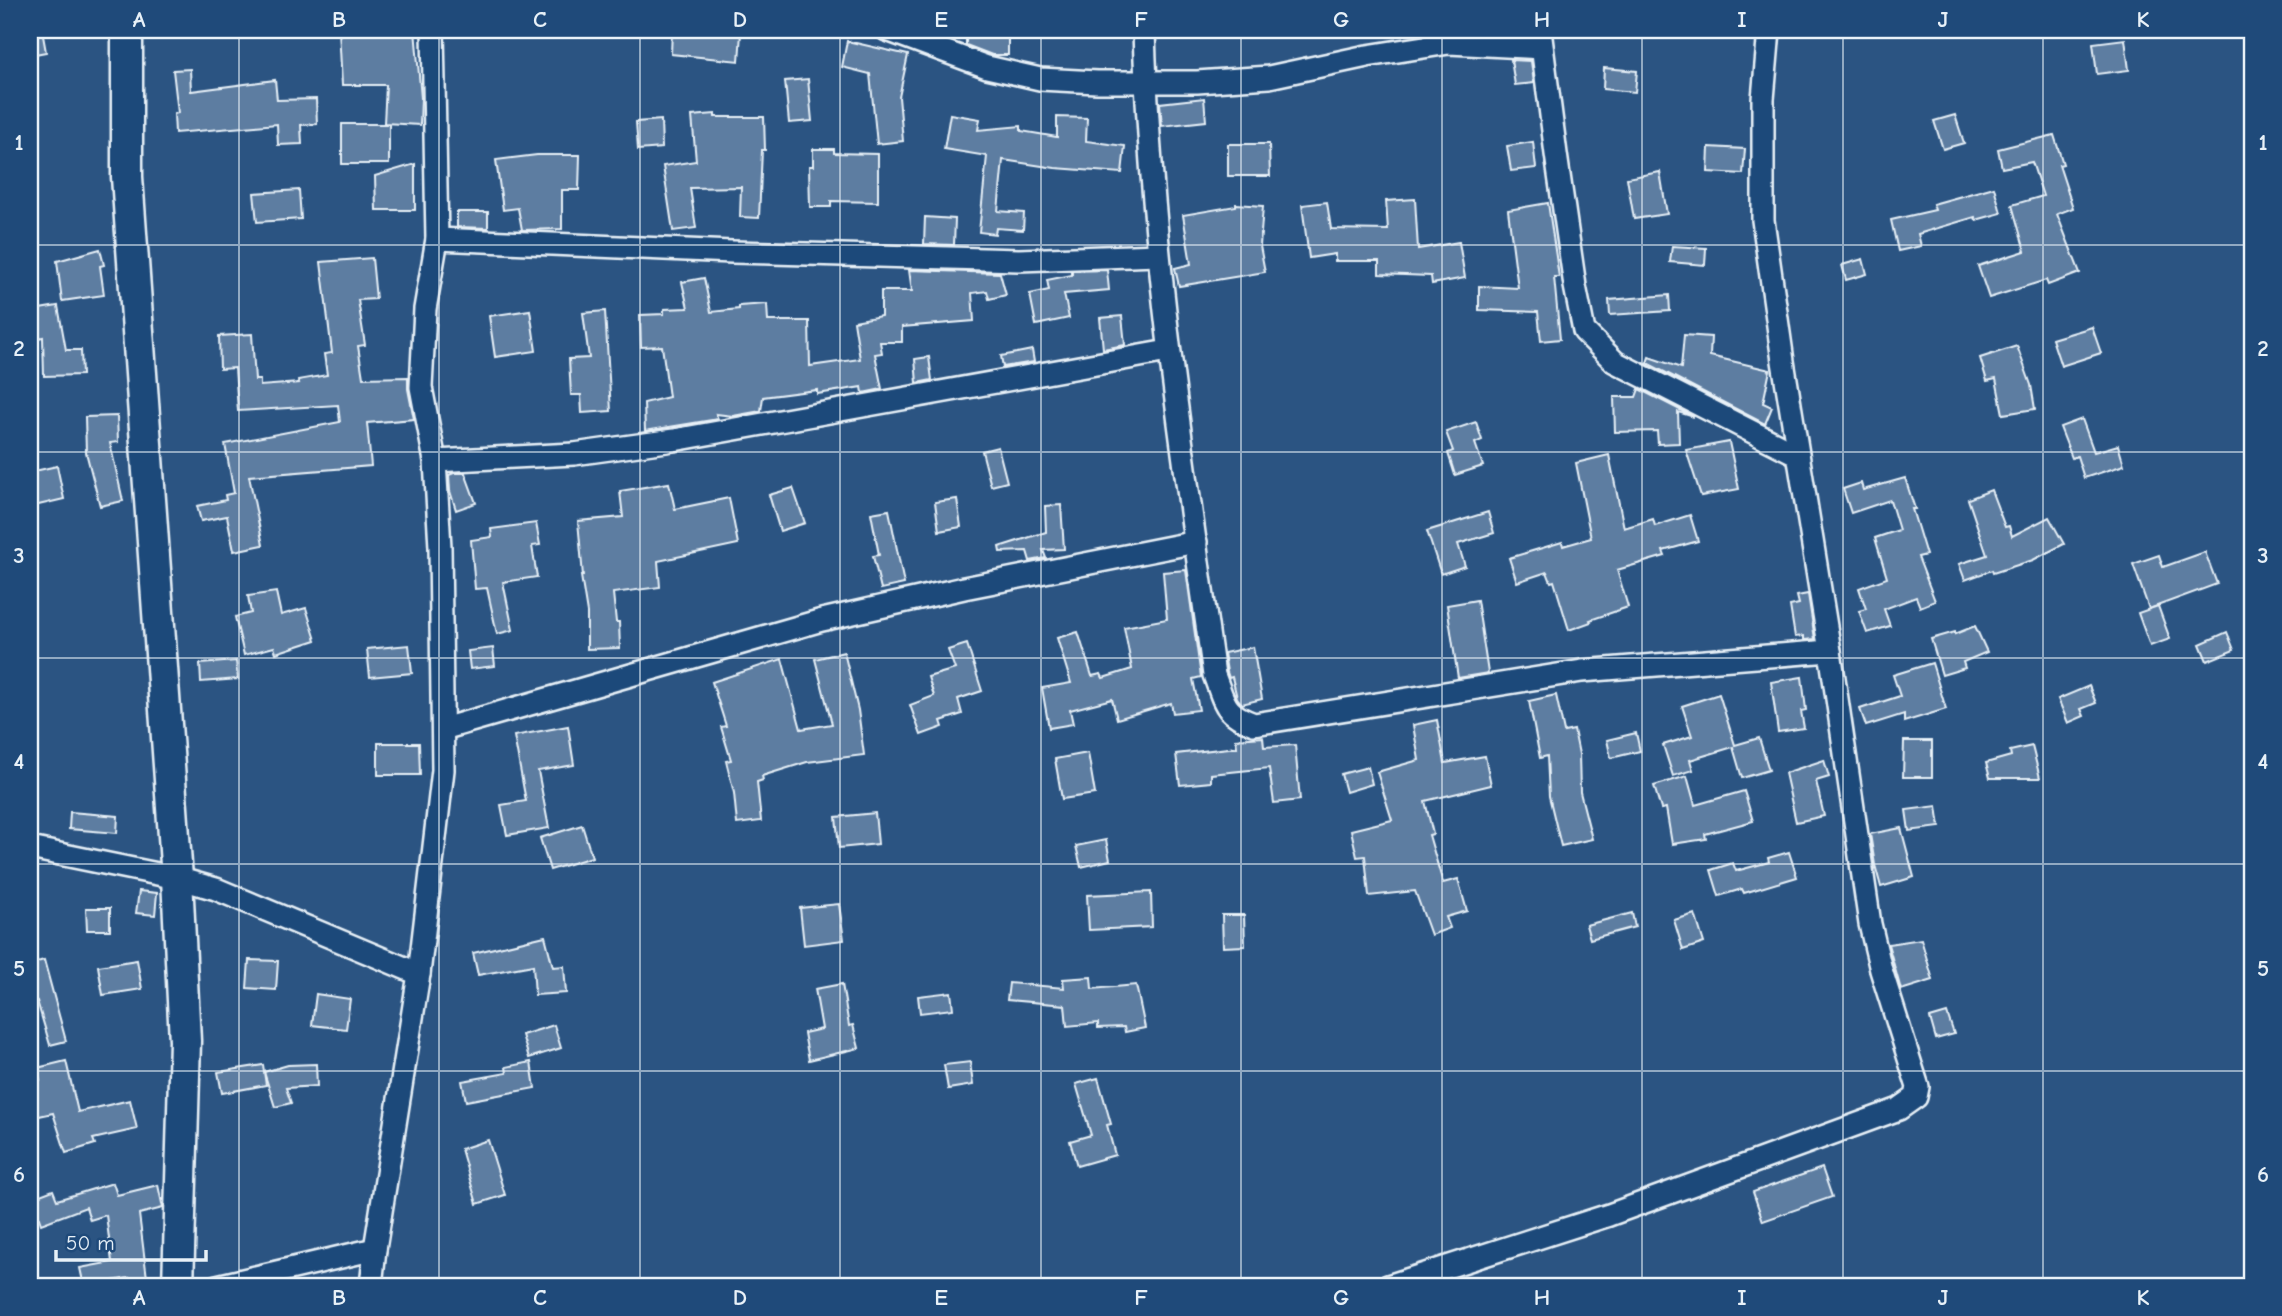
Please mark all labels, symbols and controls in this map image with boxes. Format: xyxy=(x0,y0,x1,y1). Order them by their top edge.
text: A xyxy=(133,6,146,33)
text: B xyxy=(332,6,346,33)
text: C xyxy=(533,6,547,33)
text: D xyxy=(733,6,747,33)
text: E xyxy=(934,6,948,33)
text: F xyxy=(1134,6,1148,33)
text: G xyxy=(1333,6,1349,33)
text: H xyxy=(1534,6,1550,33)
text: I xyxy=(1737,6,1747,33)
text: J xyxy=(1938,6,1949,33)
text: K xyxy=(2137,6,2150,33)
text: 1 xyxy=(14,129,24,156)
text: 1 xyxy=(2258,129,2268,156)
text: 2 xyxy=(13,335,25,362)
text: 2 xyxy=(2257,335,2269,362)
text: 3 xyxy=(13,542,25,569)
text: 3 xyxy=(2257,542,2269,569)
text: 4 xyxy=(14,748,25,775)
text: 4 xyxy=(2258,748,2269,775)
text: 5 xyxy=(13,955,25,982)
text: 5 xyxy=(2257,955,2269,982)
text: 6 xyxy=(13,1161,25,1188)
text: 6 xyxy=(2257,1161,2269,1188)
scale bar xyxy=(56,1218,206,1262)
text: 50 m xyxy=(66,1231,115,1255)
text: A xyxy=(133,1284,146,1311)
text: B xyxy=(332,1284,346,1311)
text: C xyxy=(533,1284,547,1311)
text: D xyxy=(733,1284,747,1311)
text: E xyxy=(934,1284,948,1311)
text: F xyxy=(1134,1284,1148,1311)
text: G xyxy=(1333,1284,1349,1311)
text: H xyxy=(1534,1284,1550,1311)
text: I xyxy=(1737,1284,1747,1311)
text: J xyxy=(1938,1284,1949,1311)
text: K xyxy=(2137,1284,2150,1311)

